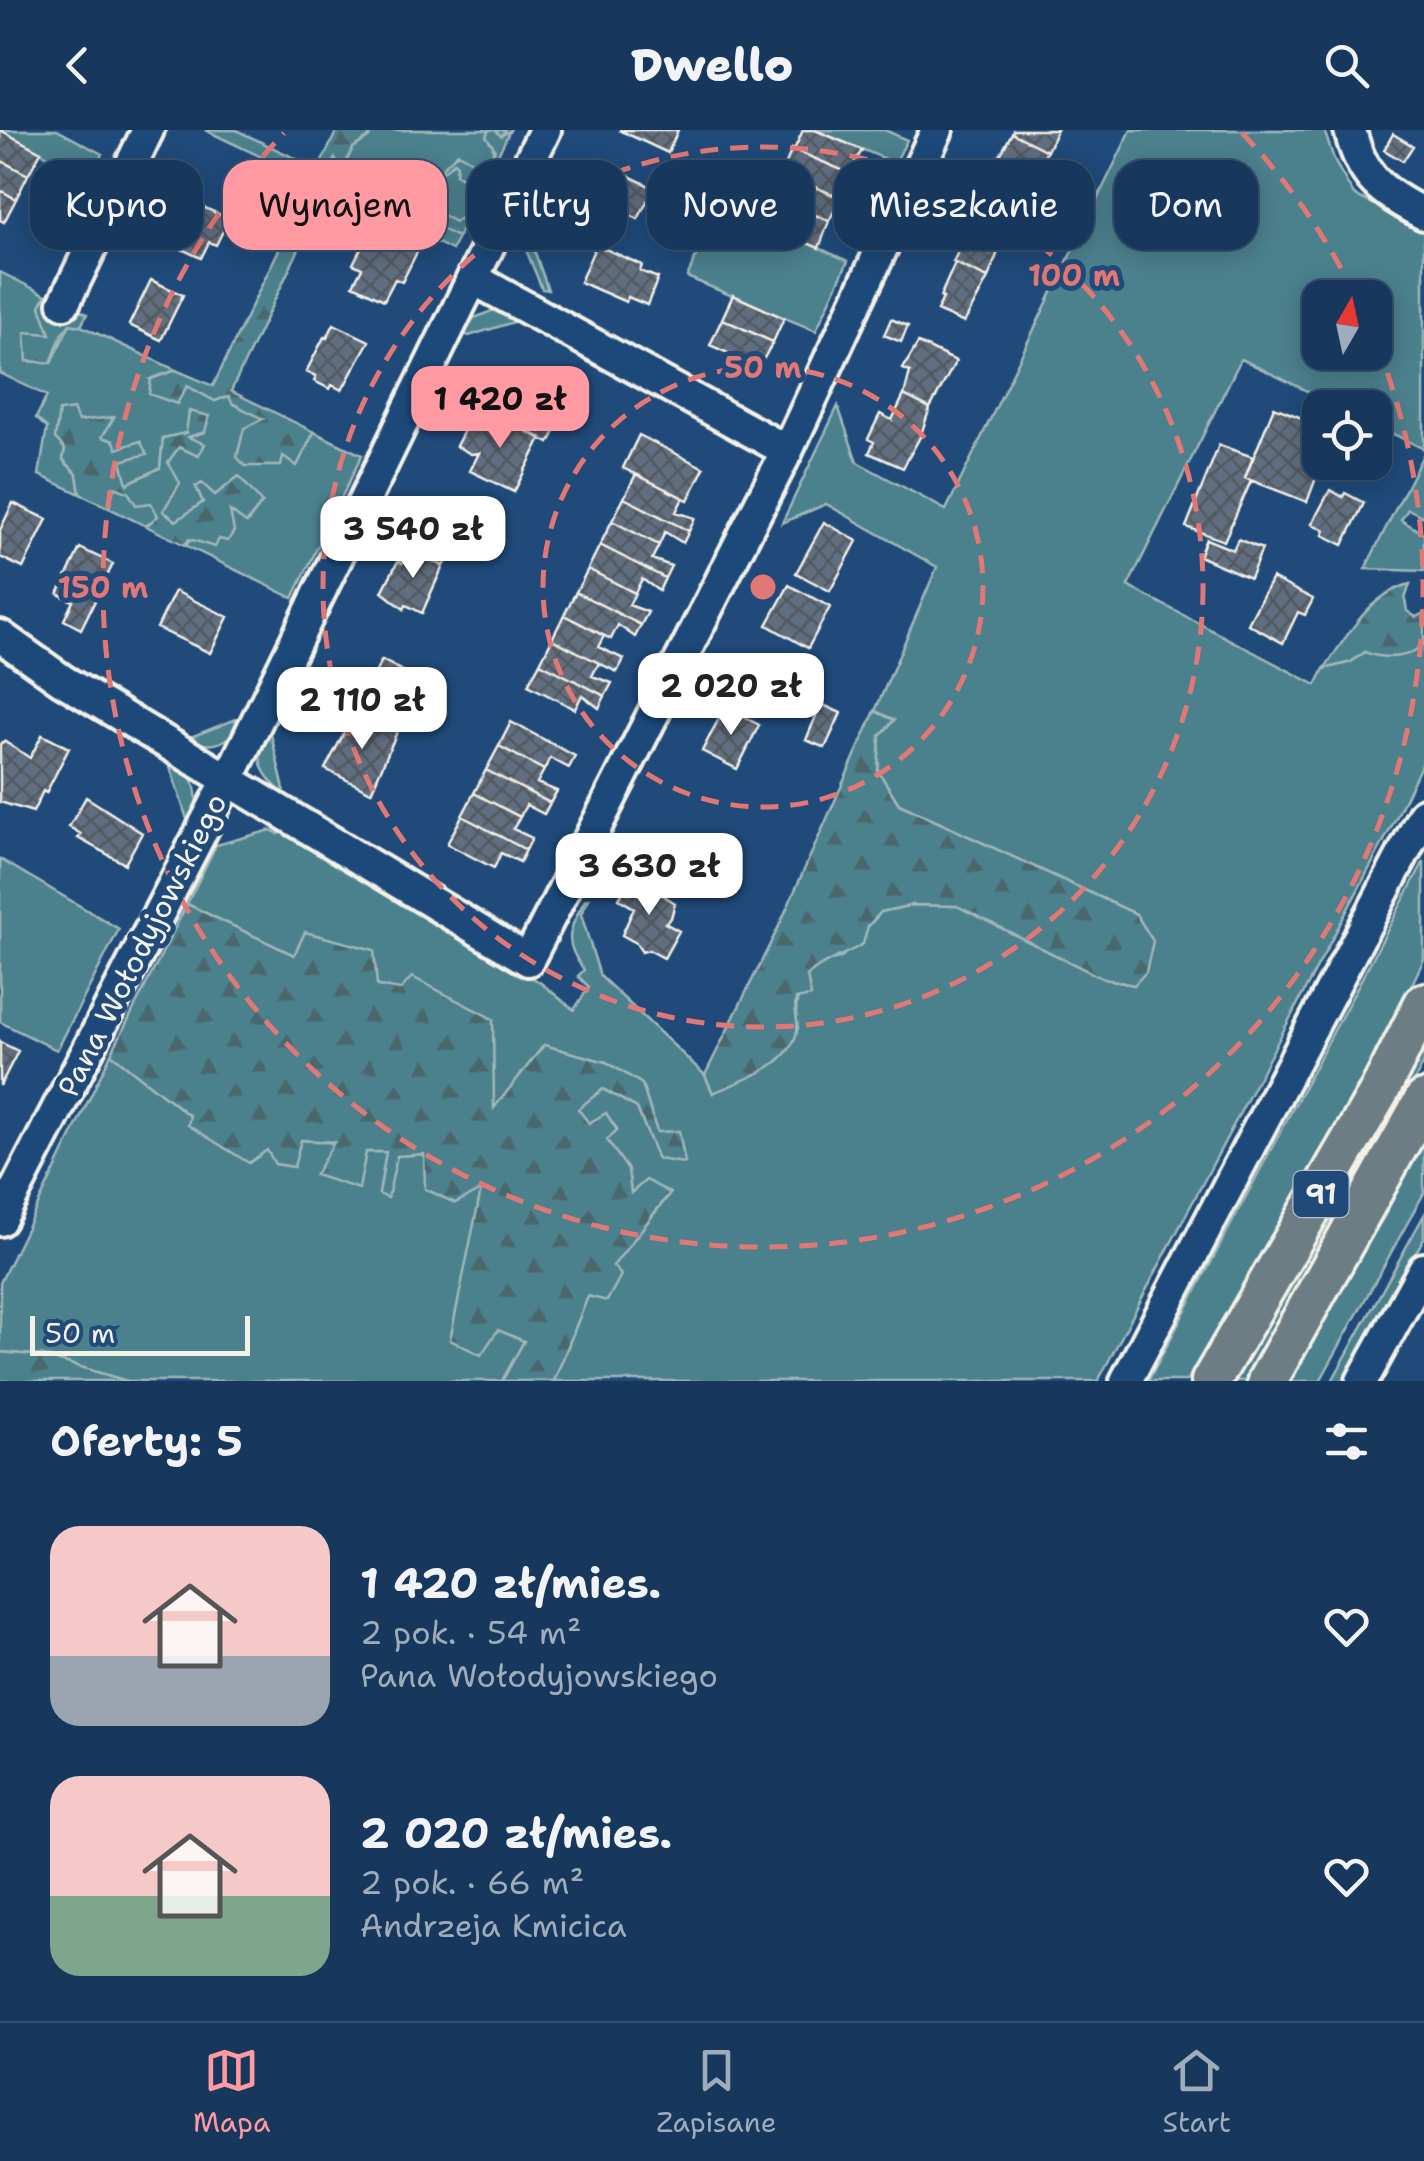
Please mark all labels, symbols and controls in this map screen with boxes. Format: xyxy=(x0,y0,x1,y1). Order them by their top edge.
text: Dwello xyxy=(631,35,793,95)
icon: back xyxy=(50,38,105,93)
icon: search xyxy=(1319,38,1374,93)
chip: Kupno xyxy=(30,160,203,250)
chip: Wynajem xyxy=(223,160,447,250)
chip: Filtry xyxy=(467,160,627,250)
chip: Nowe xyxy=(647,160,814,250)
chip: Mieszkanie xyxy=(834,160,1094,250)
chip: Dom xyxy=(1114,160,1258,250)
text: 100 m xyxy=(1028,255,1120,296)
north arrow xyxy=(1302,280,1392,370)
map controls xyxy=(1302,280,1392,480)
text: 50 m xyxy=(724,347,802,388)
pin: 1 420 zł xyxy=(397,366,603,451)
text: 1 420 zł xyxy=(433,377,567,420)
button: locate xyxy=(1302,390,1392,480)
pin: 3 540 zł xyxy=(310,496,516,581)
text: 3 540 zł xyxy=(342,507,484,550)
text: 150 m xyxy=(58,567,148,608)
centre of rings xyxy=(745,569,781,605)
pin: 2 020 zł xyxy=(628,653,834,738)
text: 2 020 zł xyxy=(660,664,802,707)
pin: 2 110 zł xyxy=(259,667,465,752)
text: 2 110 zł xyxy=(299,678,425,721)
street label: Pana Wołodyjowskiego xyxy=(48,786,236,1104)
pin: 3 630 zł xyxy=(546,833,752,918)
text: 3 630 zł xyxy=(578,844,720,887)
road number: 91 xyxy=(1294,1171,1348,1217)
scale bar xyxy=(30,1311,250,1356)
text: 50 m xyxy=(45,1314,115,1352)
text: Oferty: 5 xyxy=(50,1413,243,1469)
icon: filters xyxy=(1319,1414,1374,1469)
text: 1 420 zł/mies. xyxy=(360,1555,661,1611)
icon: home xyxy=(130,1566,250,1686)
icon: heart xyxy=(1319,1599,1374,1654)
text: 2 pok. · 54 m² xyxy=(360,1611,581,1654)
text: Pana Wołodyjowskiego xyxy=(360,1654,718,1697)
text: 2 020 zł/mies. xyxy=(360,1805,672,1861)
icon: home xyxy=(130,1816,250,1936)
icon: heart xyxy=(1319,1849,1374,1904)
text: 2 pok. · 66 m² xyxy=(360,1861,584,1904)
text: Andrzeja Kmicica xyxy=(360,1904,627,1947)
tab: Mapa xyxy=(193,2043,270,2141)
tab: Zapisane xyxy=(656,2043,777,2141)
tab: Start xyxy=(1163,2043,1231,2141)

